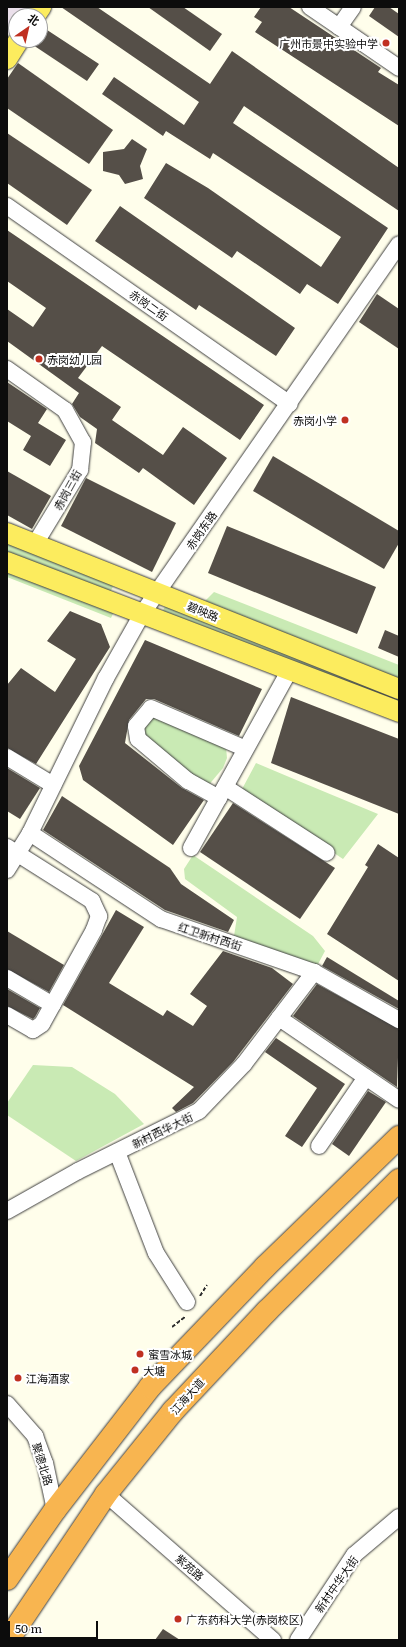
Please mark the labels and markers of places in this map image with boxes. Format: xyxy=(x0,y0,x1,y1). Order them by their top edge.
place label: 广州市景中实验中学 xyxy=(279,36,378,50)
marker: 广州市景中实验中学 xyxy=(381,38,391,48)
place label: 赤岗幼儿园 xyxy=(47,352,102,366)
marker: 赤岗幼儿园 xyxy=(34,354,44,364)
place label: 赤岗小学 xyxy=(293,413,337,427)
marker: 赤岗小学 xyxy=(340,415,350,425)
place label: 蜜雪冰城 xyxy=(148,1347,192,1361)
marker: 蜜雪冰城 xyxy=(135,1349,145,1359)
place label: 大塘 xyxy=(143,1363,165,1377)
marker: 大塘 xyxy=(130,1365,140,1375)
place label: 江海酒家 xyxy=(26,1371,70,1385)
marker: 江海酒家 xyxy=(13,1373,23,1383)
place label: 广东药科大学(赤岗校区) xyxy=(186,1612,303,1626)
marker: 广东药科大学(赤岗校区) xyxy=(173,1614,183,1624)

